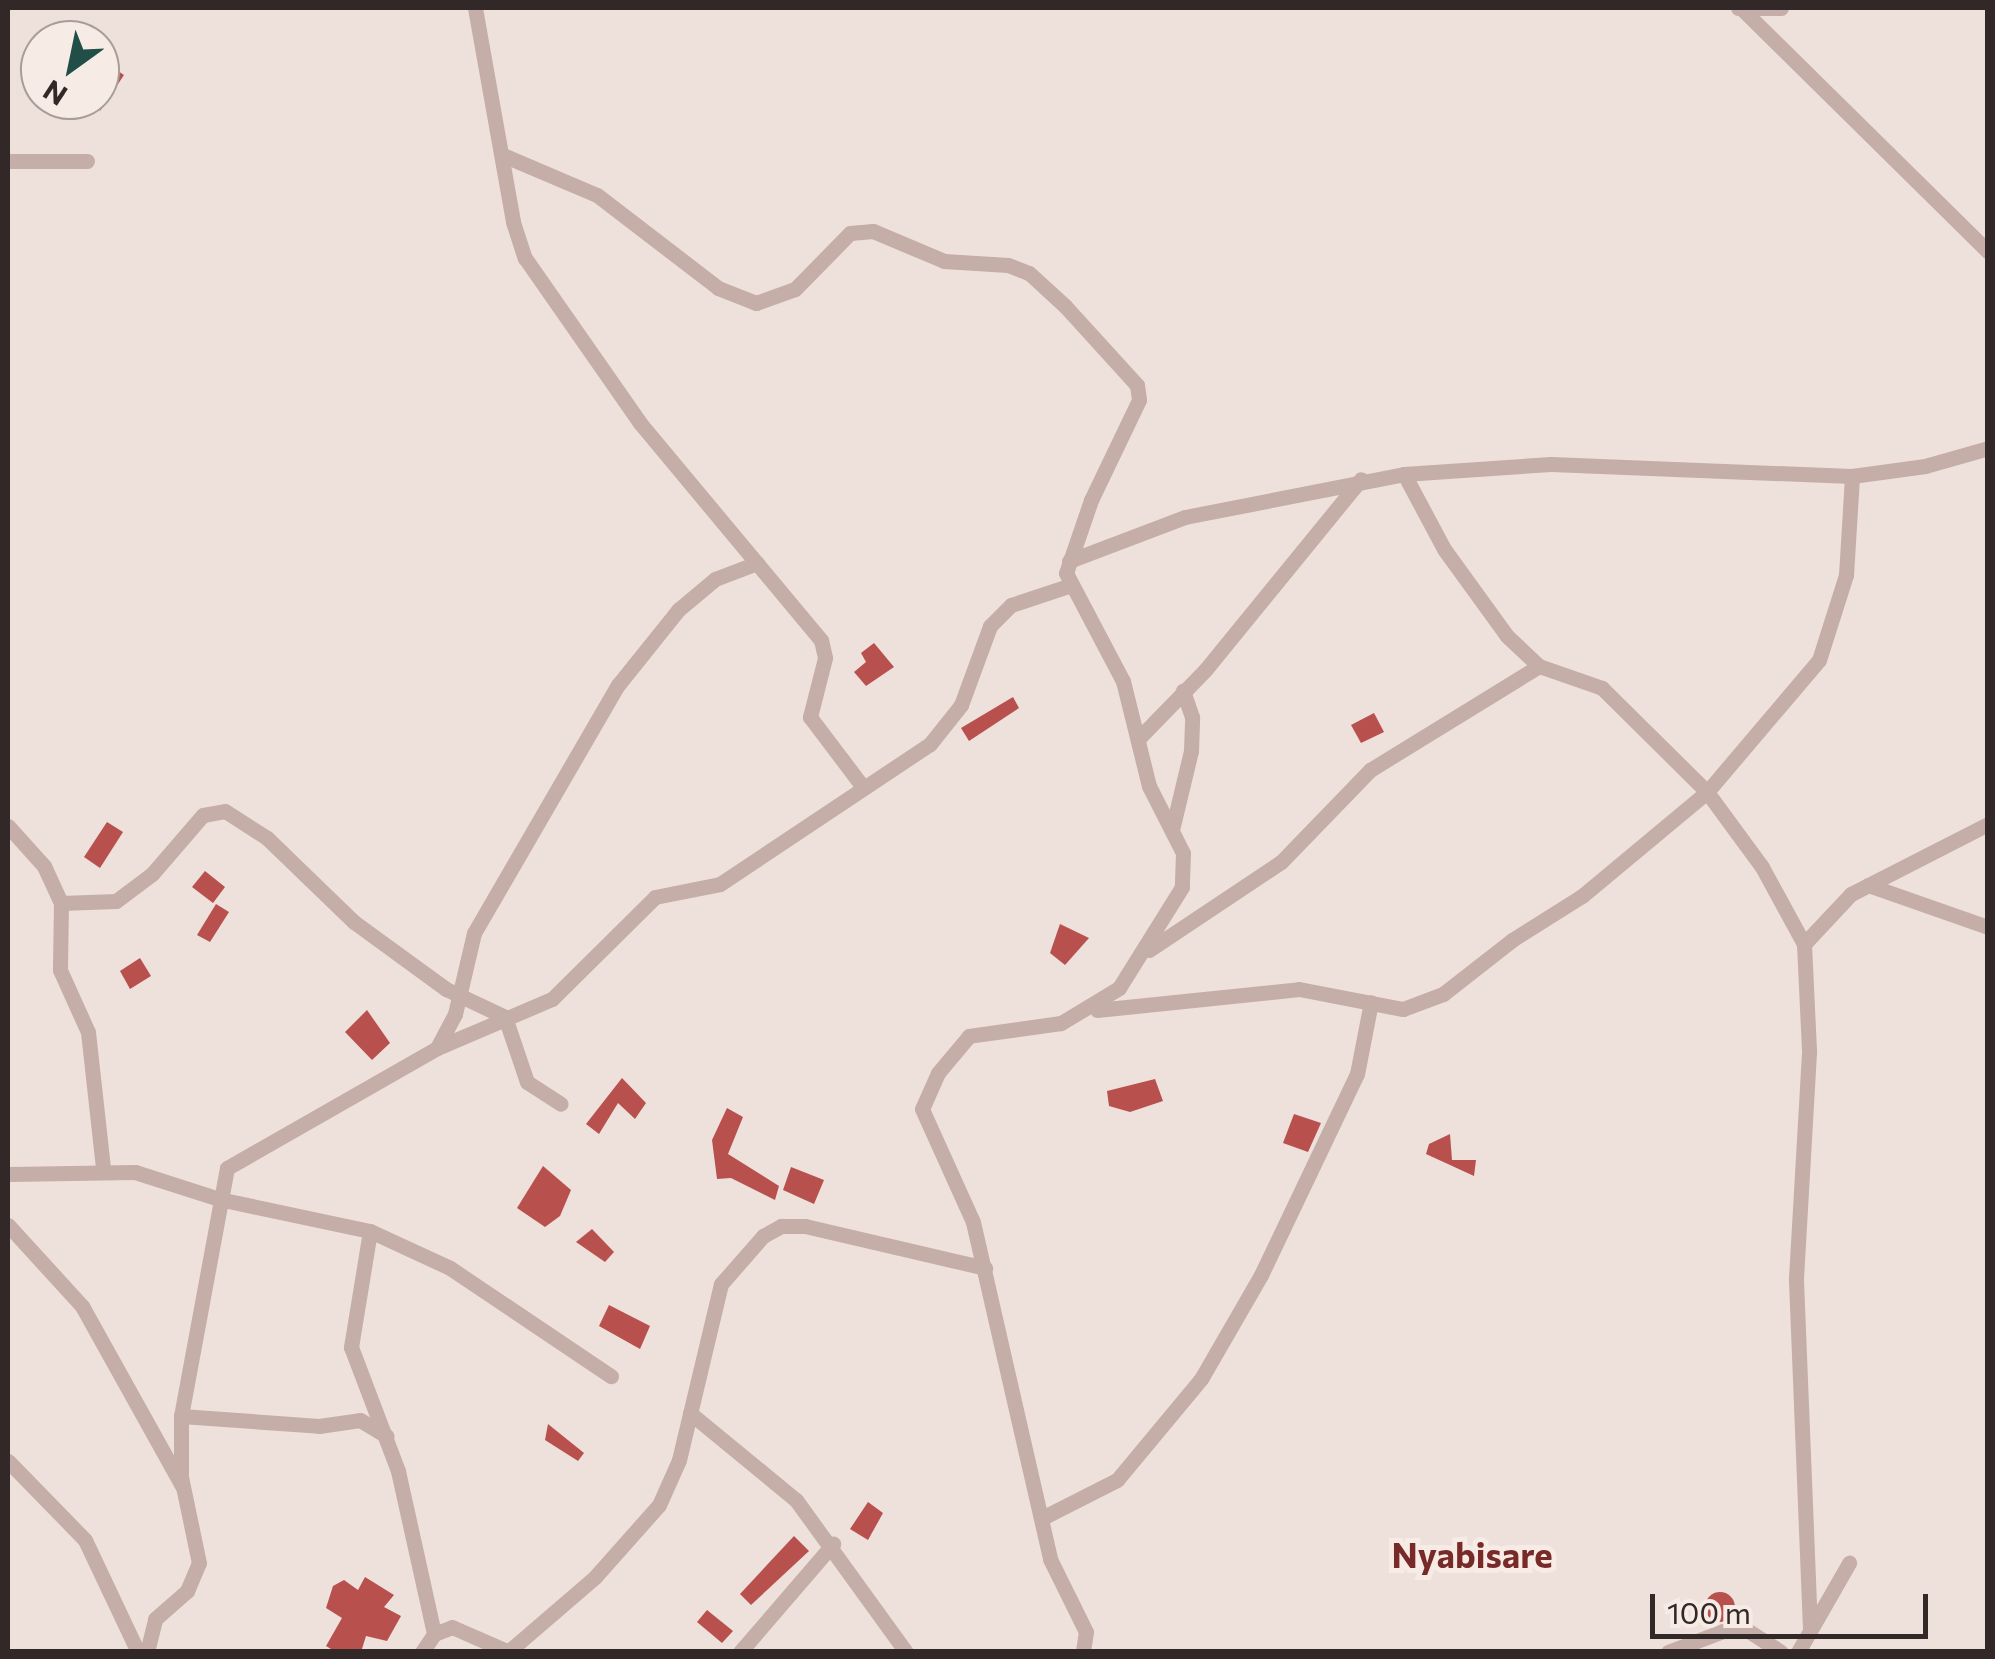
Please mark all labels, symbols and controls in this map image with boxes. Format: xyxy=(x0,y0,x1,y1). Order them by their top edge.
north arrow xyxy=(20,20,120,120)
text: N xyxy=(37,74,73,113)
district label: Nyabisare xyxy=(1391,1533,1553,1575)
scale bar xyxy=(1655,1574,1932,1636)
text: 100 m xyxy=(1667,1593,1751,1630)

